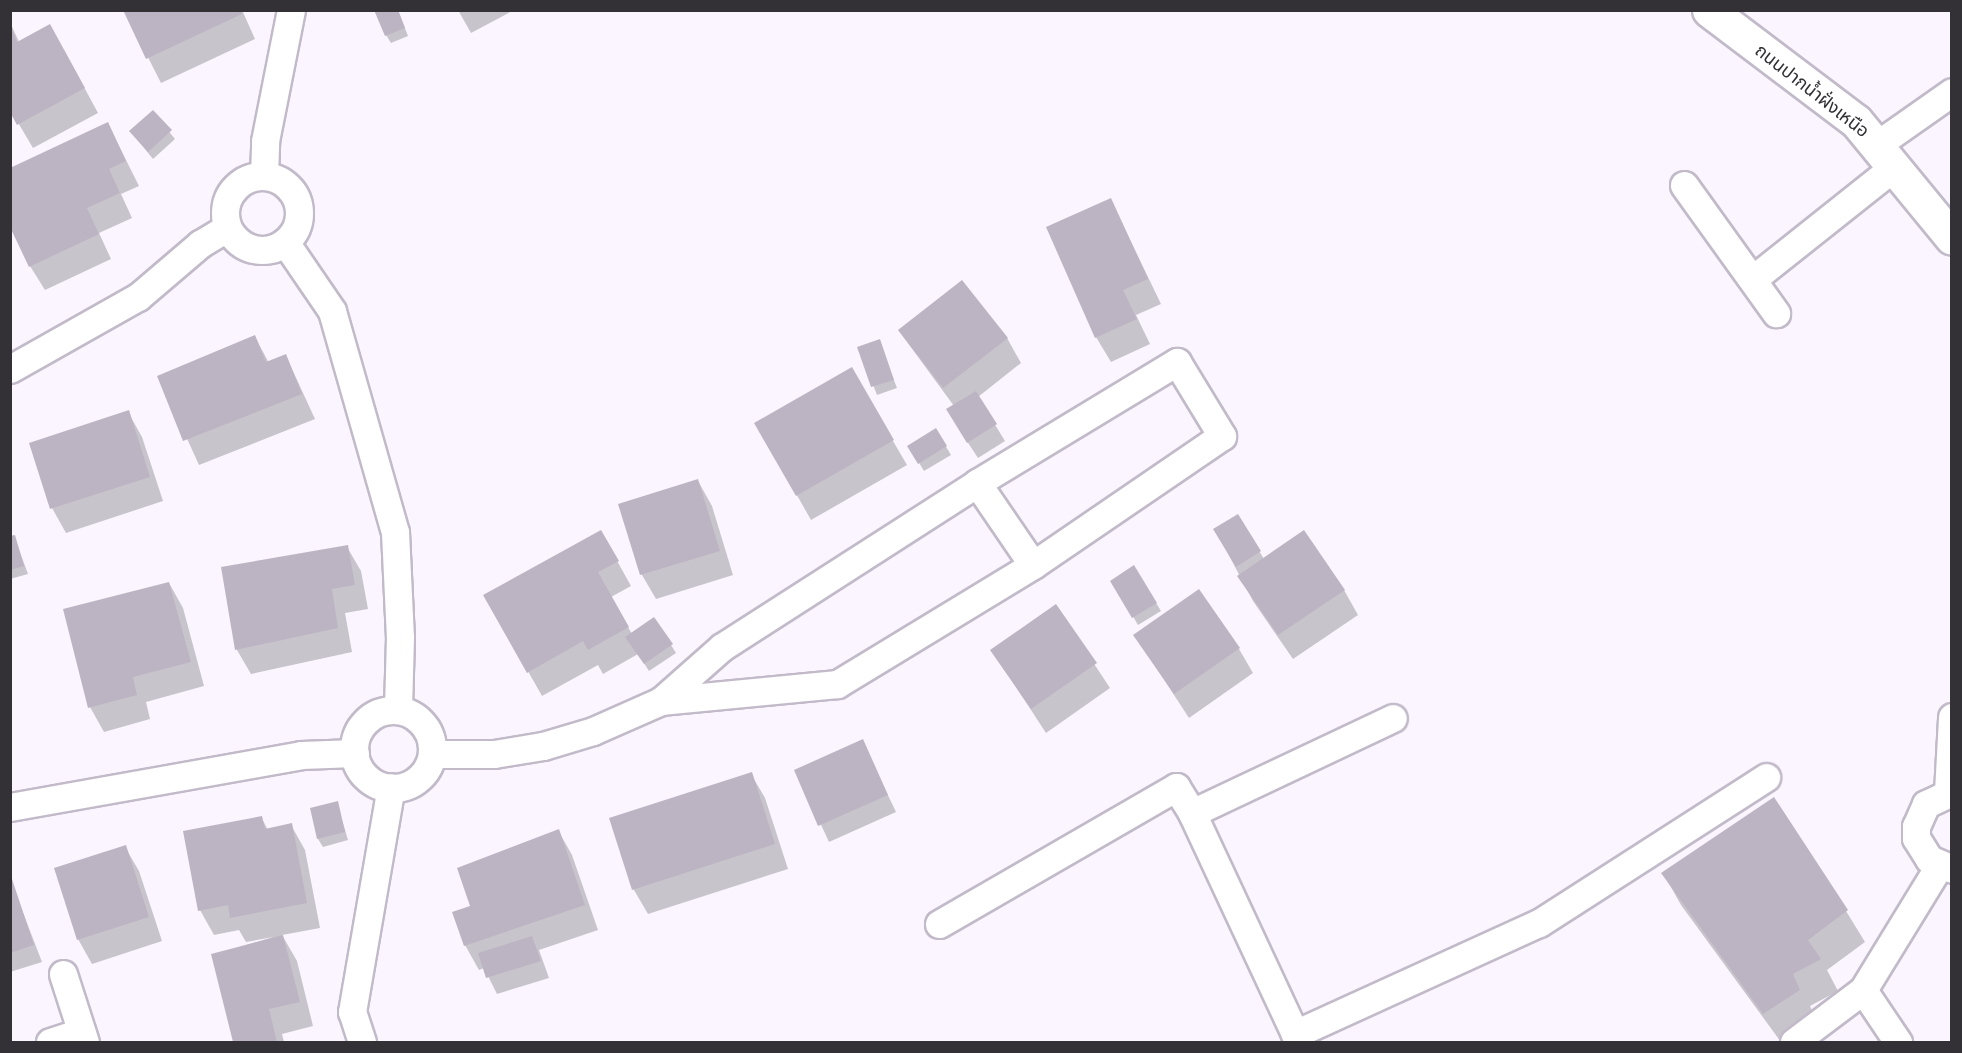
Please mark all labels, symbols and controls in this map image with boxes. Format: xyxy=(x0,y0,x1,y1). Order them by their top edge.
street label: ถนนปากน้ำฝั่งเหนือ xyxy=(1751,40,1873,142)

